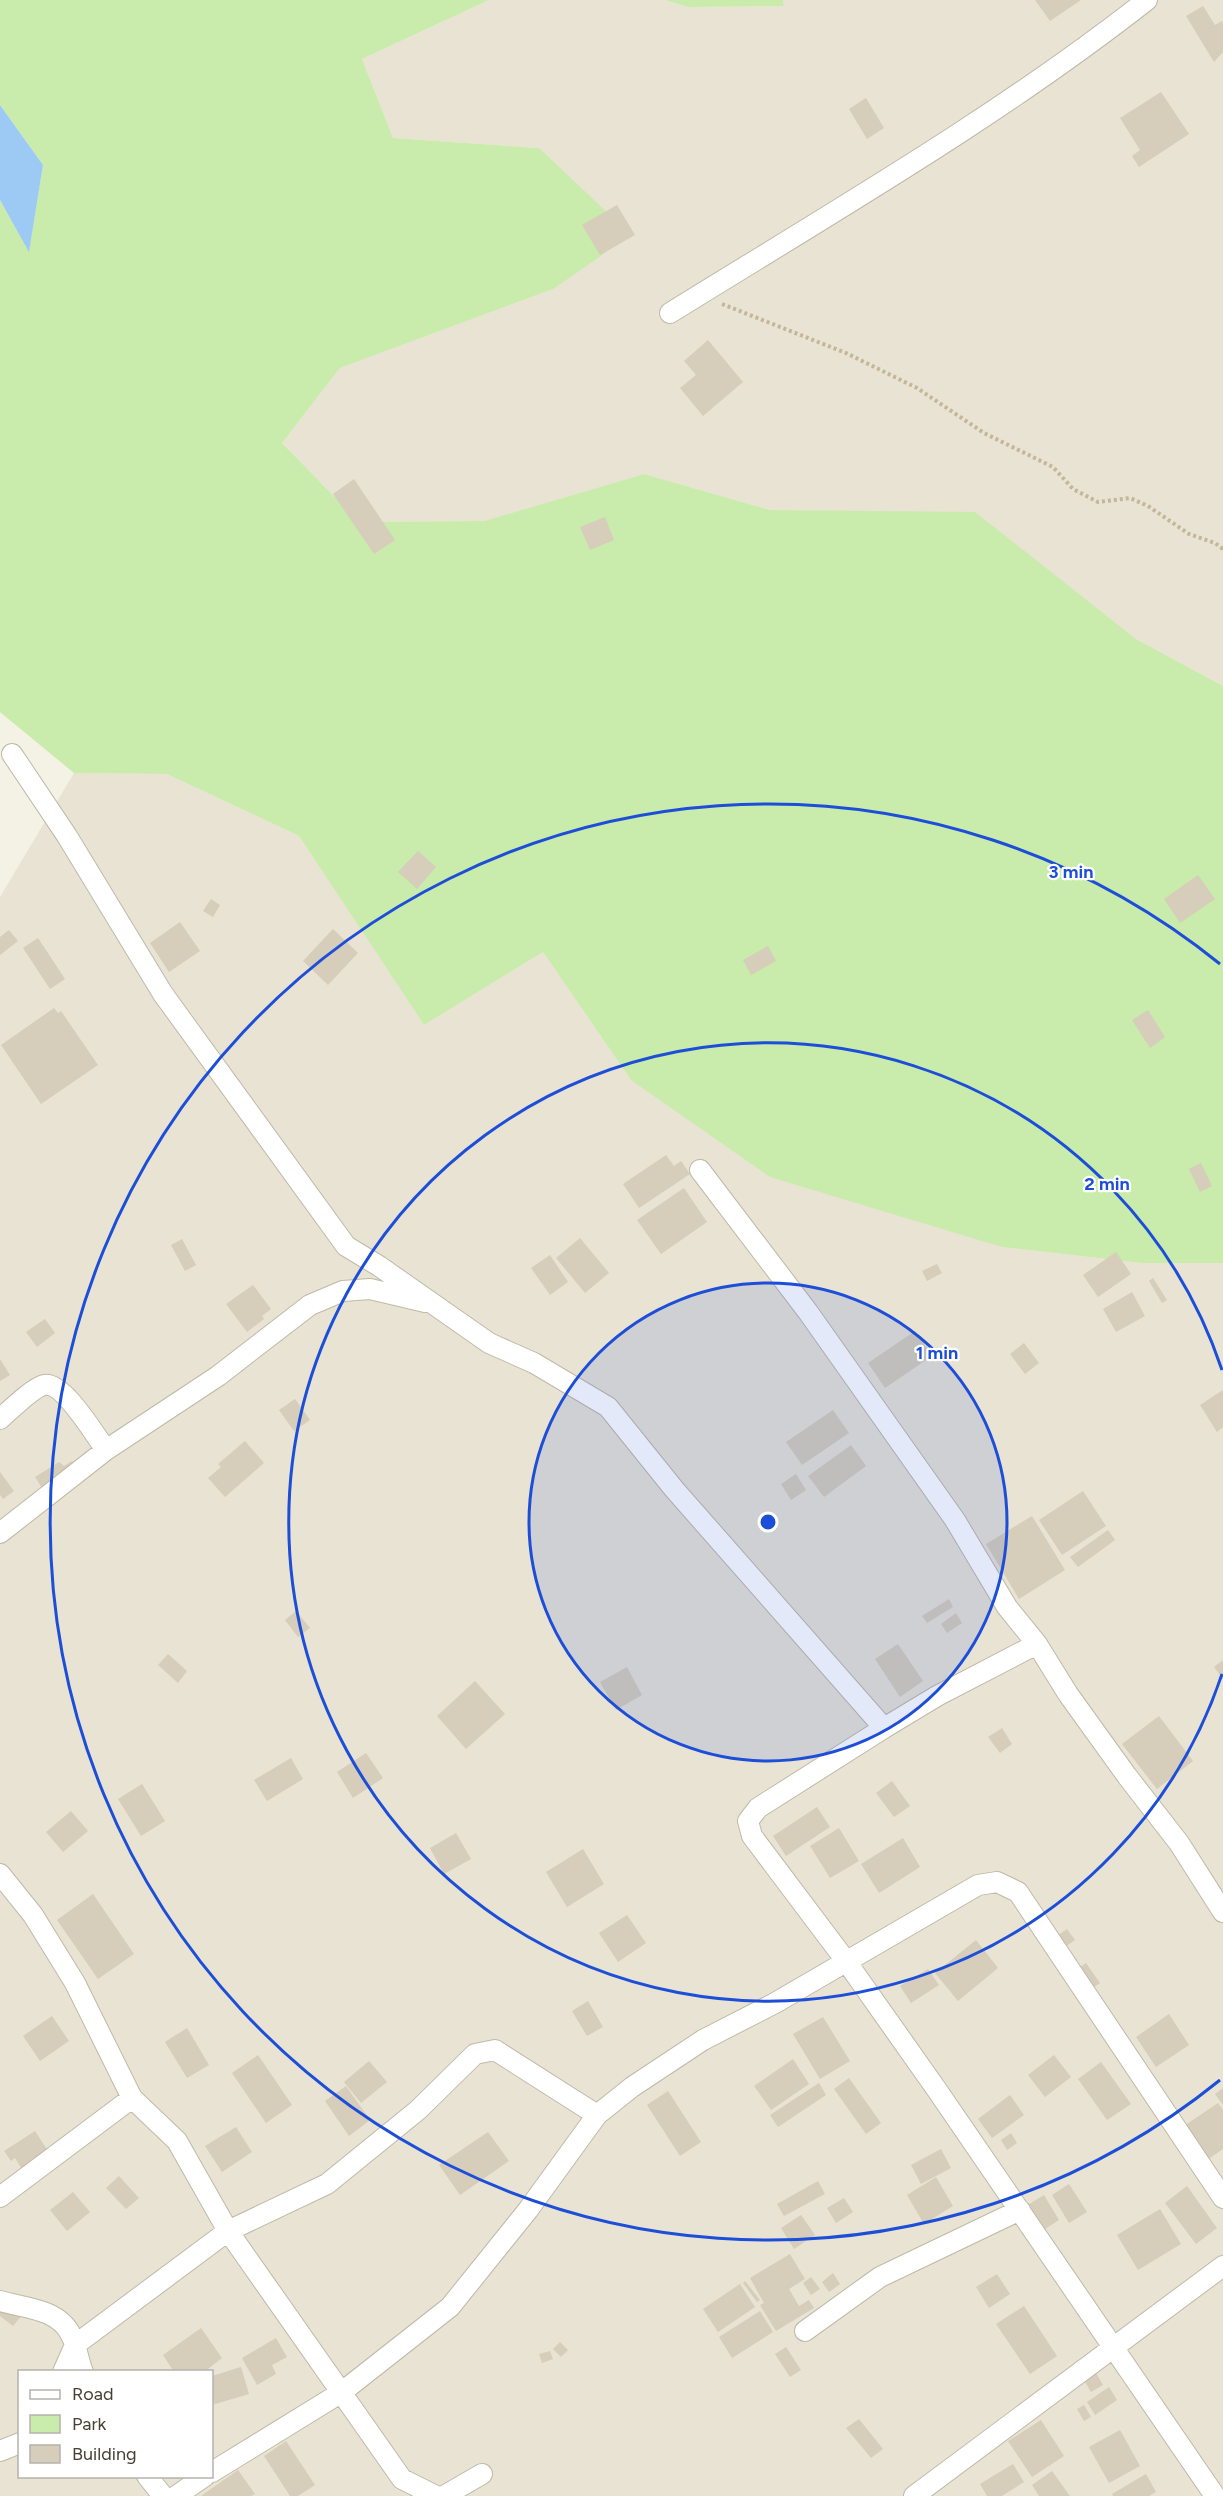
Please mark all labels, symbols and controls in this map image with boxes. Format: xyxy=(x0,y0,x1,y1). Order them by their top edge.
text: 3 min xyxy=(1049,861,1093,883)
text: 2 min xyxy=(1084,1173,1130,1195)
text: 1 min xyxy=(916,1342,958,1364)
centre of rings xyxy=(758,1512,778,1532)
legend xyxy=(18,2370,213,2478)
text: Road xyxy=(72,2383,113,2405)
text: Park xyxy=(72,2413,107,2435)
text: Building xyxy=(72,2443,137,2465)

